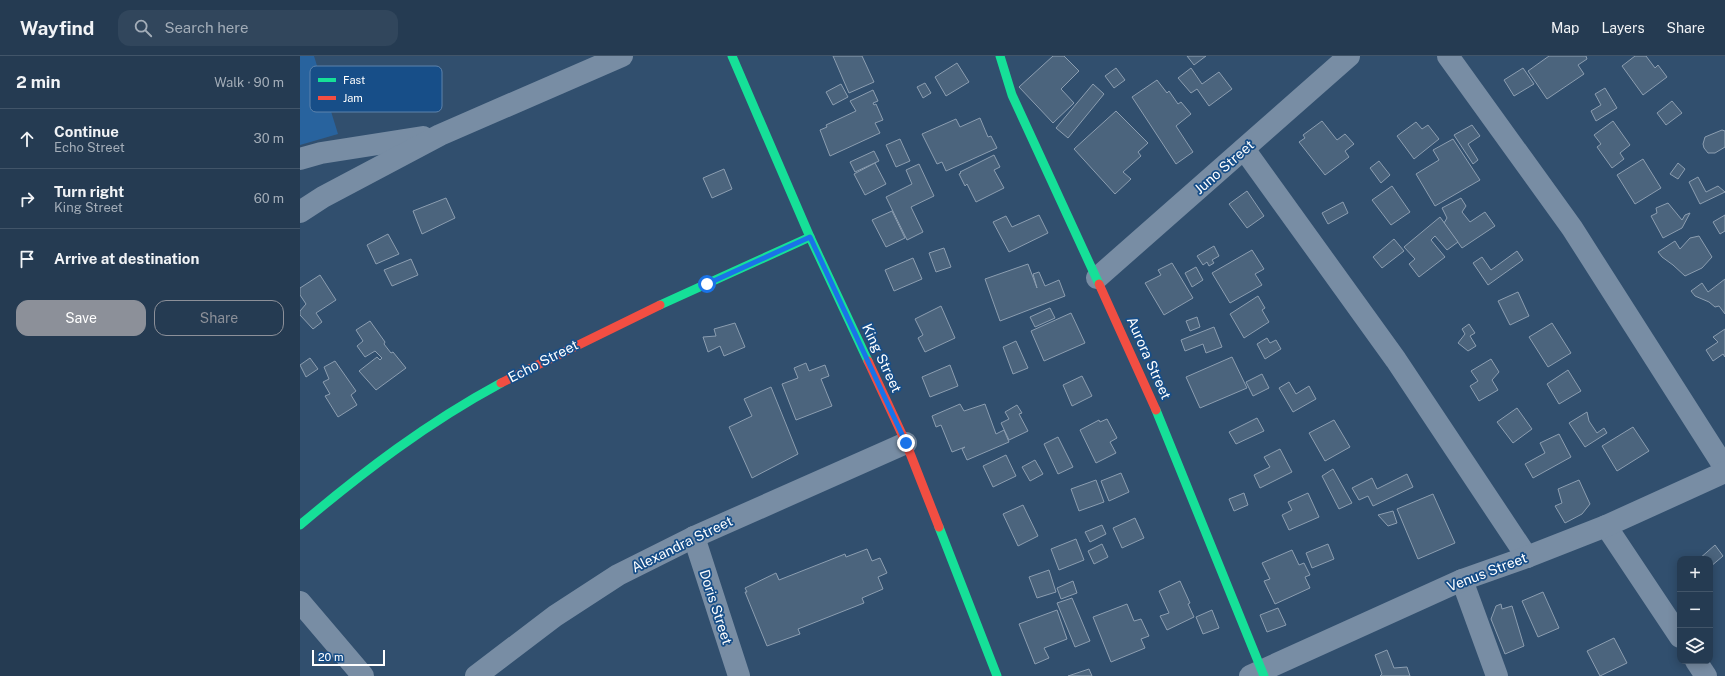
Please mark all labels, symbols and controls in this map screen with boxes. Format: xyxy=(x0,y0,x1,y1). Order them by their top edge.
search box xyxy=(118,10,398,46)
text: Wayfind xyxy=(20,17,94,39)
icon: search xyxy=(132,17,154,39)
text: Search here xyxy=(164,19,249,36)
text: Map xyxy=(1551,20,1579,36)
text: Layers xyxy=(1601,20,1645,36)
text: Share xyxy=(1667,20,1705,36)
legend xyxy=(310,66,442,112)
text: 2 min xyxy=(16,72,61,92)
text: Fast xyxy=(343,74,365,86)
text: Walk · 90 m xyxy=(214,75,284,90)
text: Jam xyxy=(343,92,363,104)
text: Continue xyxy=(54,123,119,140)
icon: ahead xyxy=(16,128,38,150)
text: 30 m xyxy=(254,131,284,146)
street label: Juno Street xyxy=(1191,137,1257,197)
text: Echo Street xyxy=(54,140,125,155)
text: Turn right xyxy=(54,183,124,200)
icon: right xyxy=(16,188,38,210)
text: 60 m xyxy=(254,191,284,206)
text: King Street xyxy=(54,200,123,215)
icon: arrive xyxy=(16,248,38,270)
text: Arrive at destination xyxy=(54,250,199,267)
route start xyxy=(698,275,716,293)
button: Save xyxy=(16,300,146,336)
button: Share xyxy=(154,300,284,336)
street label: Aurora Street xyxy=(1124,314,1174,402)
street label: King Street xyxy=(859,321,905,395)
street label: Echo Street xyxy=(505,337,581,385)
route end xyxy=(897,434,915,452)
street label: Alexandra Street xyxy=(629,513,735,575)
street label: Venus Street xyxy=(1445,549,1529,595)
map controls xyxy=(1677,556,1713,664)
button: + xyxy=(1677,556,1713,592)
street label: Doris Street xyxy=(696,567,736,647)
button: − xyxy=(1677,592,1713,628)
button: layers xyxy=(1677,628,1713,664)
scale bar xyxy=(312,648,385,667)
text: 20 m xyxy=(318,651,343,663)

